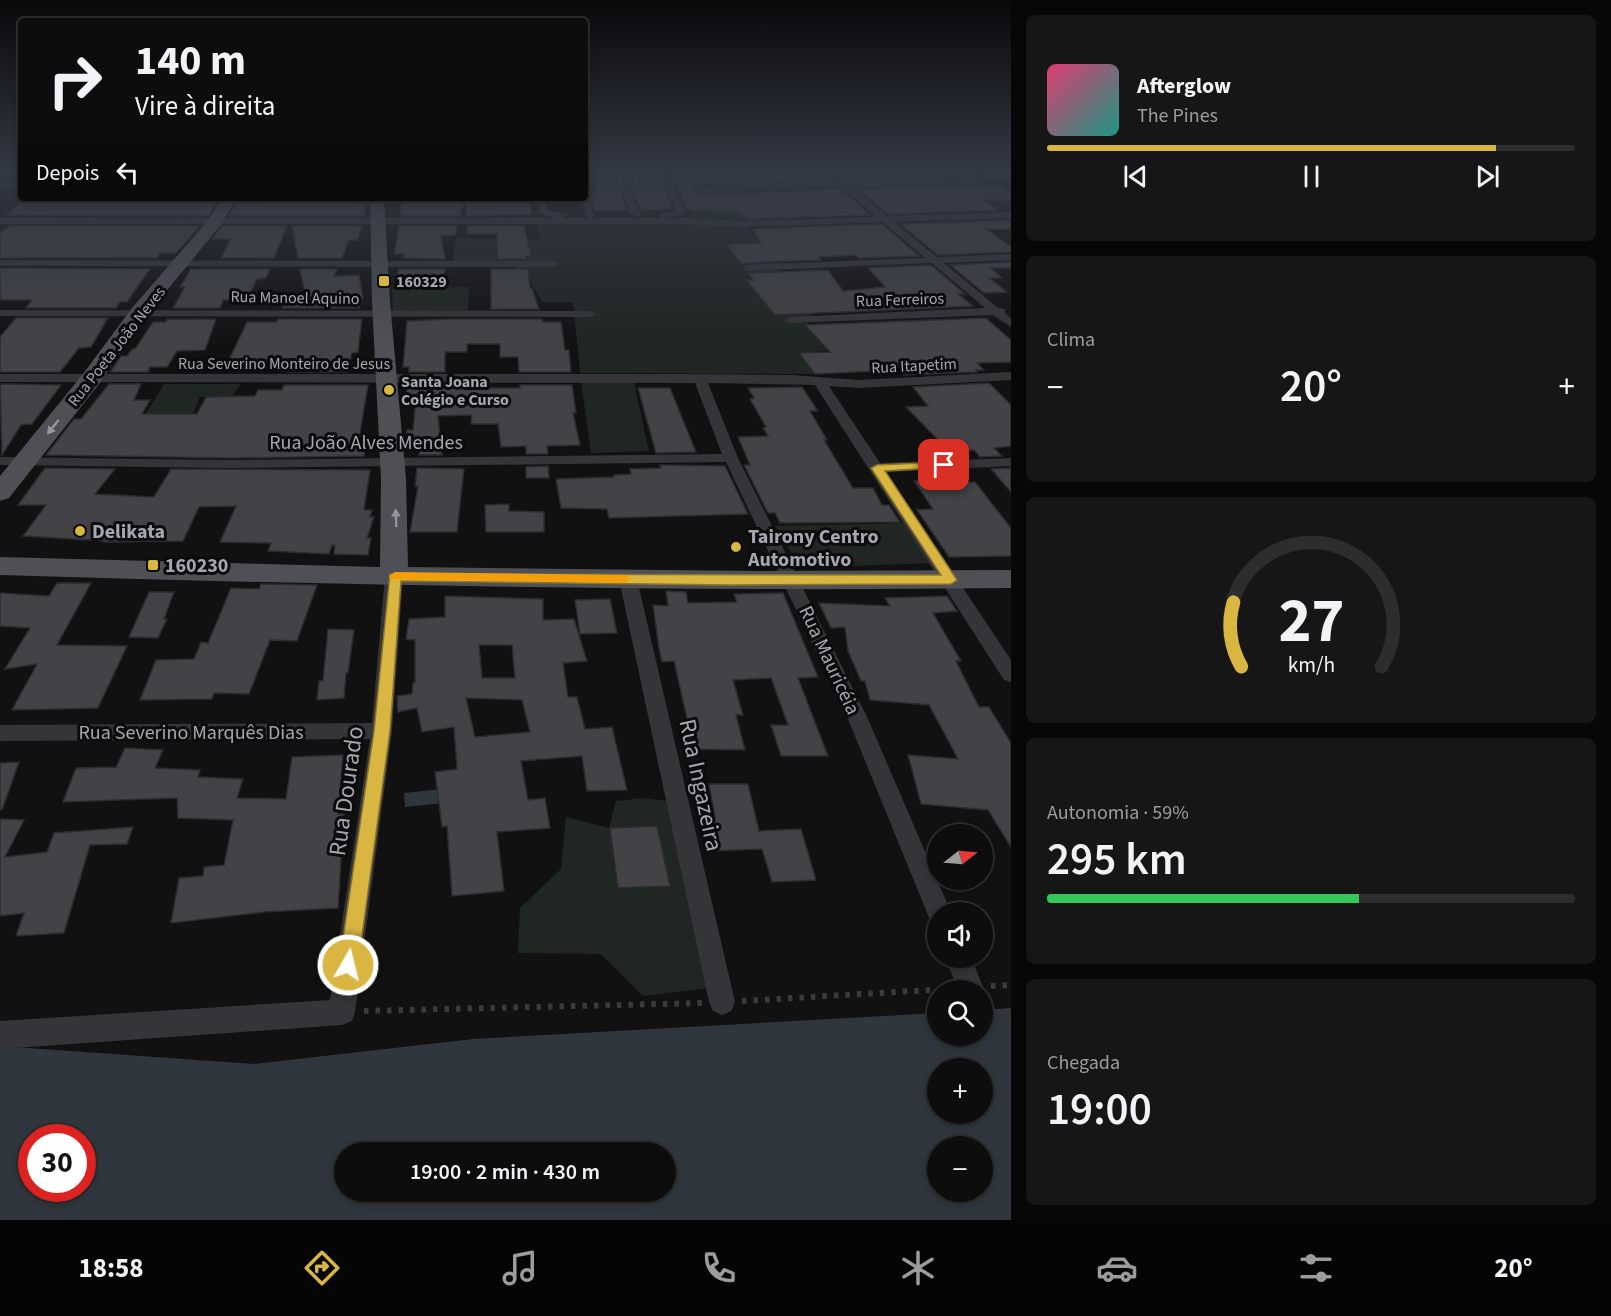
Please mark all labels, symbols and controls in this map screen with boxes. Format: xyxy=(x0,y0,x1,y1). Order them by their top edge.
text: 140 m xyxy=(135,31,246,91)
icon: right xyxy=(36,42,114,120)
text: Afterglow xyxy=(1137,70,1231,102)
text: Vire à direita xyxy=(135,87,275,126)
text: The Pines xyxy=(1137,102,1218,130)
icon: left xyxy=(111,156,144,189)
text: Depois xyxy=(36,157,99,189)
icon: previous xyxy=(1119,160,1152,193)
icon: pause xyxy=(1295,160,1328,193)
icon: next xyxy=(1471,160,1504,193)
place label: 160329 xyxy=(396,271,447,293)
marker: 160329 xyxy=(377,274,391,288)
street label: Rua Poeta João Neves xyxy=(63,282,171,411)
street label: Rua Manoel Aquino xyxy=(230,286,360,310)
street label: Rua Ferreiros xyxy=(856,287,945,313)
text: Clima xyxy=(1047,326,1095,354)
street label: Rua Severino Monteiro de Jesus xyxy=(178,353,390,375)
street label: Rua Itapetim xyxy=(871,353,957,379)
text: 20° xyxy=(1280,355,1342,419)
text: − xyxy=(1047,364,1063,411)
text: + xyxy=(1559,364,1575,411)
place label: Santa Joana Colégio e Curso xyxy=(401,371,509,411)
marker: Santa Joana Colégio e Curso xyxy=(382,383,396,397)
one-way arrow xyxy=(46,419,59,435)
street label: Rua João Alves Mendes xyxy=(269,429,463,457)
pin xyxy=(918,439,969,490)
icon: arrive xyxy=(927,448,960,481)
one-way arrow xyxy=(391,509,400,528)
place label: Delikata xyxy=(92,518,165,546)
place label: Tairony Centro Automotivo xyxy=(747,523,879,574)
marker: Delikata xyxy=(73,524,87,538)
marker: Tairony Centro Automotivo xyxy=(729,540,743,554)
place label: 160230 xyxy=(165,552,228,580)
marker: 160230 xyxy=(146,558,160,572)
text: 27 xyxy=(1278,577,1344,666)
street label: Rua Mauricéia xyxy=(792,601,867,720)
text: km/h xyxy=(1287,650,1335,681)
street label: Rua Ingazeira xyxy=(669,716,732,855)
street label: Rua Severino Marquês Dias xyxy=(78,719,304,747)
street label: Rua Dourado xyxy=(320,724,373,858)
text: Autonomia · 59% xyxy=(1047,799,1189,827)
north arrow xyxy=(927,824,993,890)
map controls xyxy=(927,824,993,1202)
text: 295 km xyxy=(1047,828,1187,892)
button: sound xyxy=(927,902,993,968)
position arrow xyxy=(316,933,380,997)
button: search xyxy=(927,980,993,1046)
text: Chegada xyxy=(1047,1049,1120,1077)
button: + xyxy=(927,1058,993,1124)
text: 19:00 xyxy=(1047,1078,1152,1142)
speed limit sign: 30 xyxy=(18,1124,96,1202)
button: − xyxy=(927,1136,993,1202)
text: 19:00 · 2 min · 430 m xyxy=(410,1156,600,1188)
icon: directions xyxy=(301,1247,343,1289)
icon: music xyxy=(499,1247,541,1289)
icon: phone xyxy=(698,1247,740,1289)
icon: climate xyxy=(897,1247,939,1289)
icon: car xyxy=(1096,1247,1138,1289)
icon: filters xyxy=(1295,1247,1337,1289)
text: 18:58 xyxy=(78,1249,144,1288)
text: 20° xyxy=(1494,1249,1533,1288)

